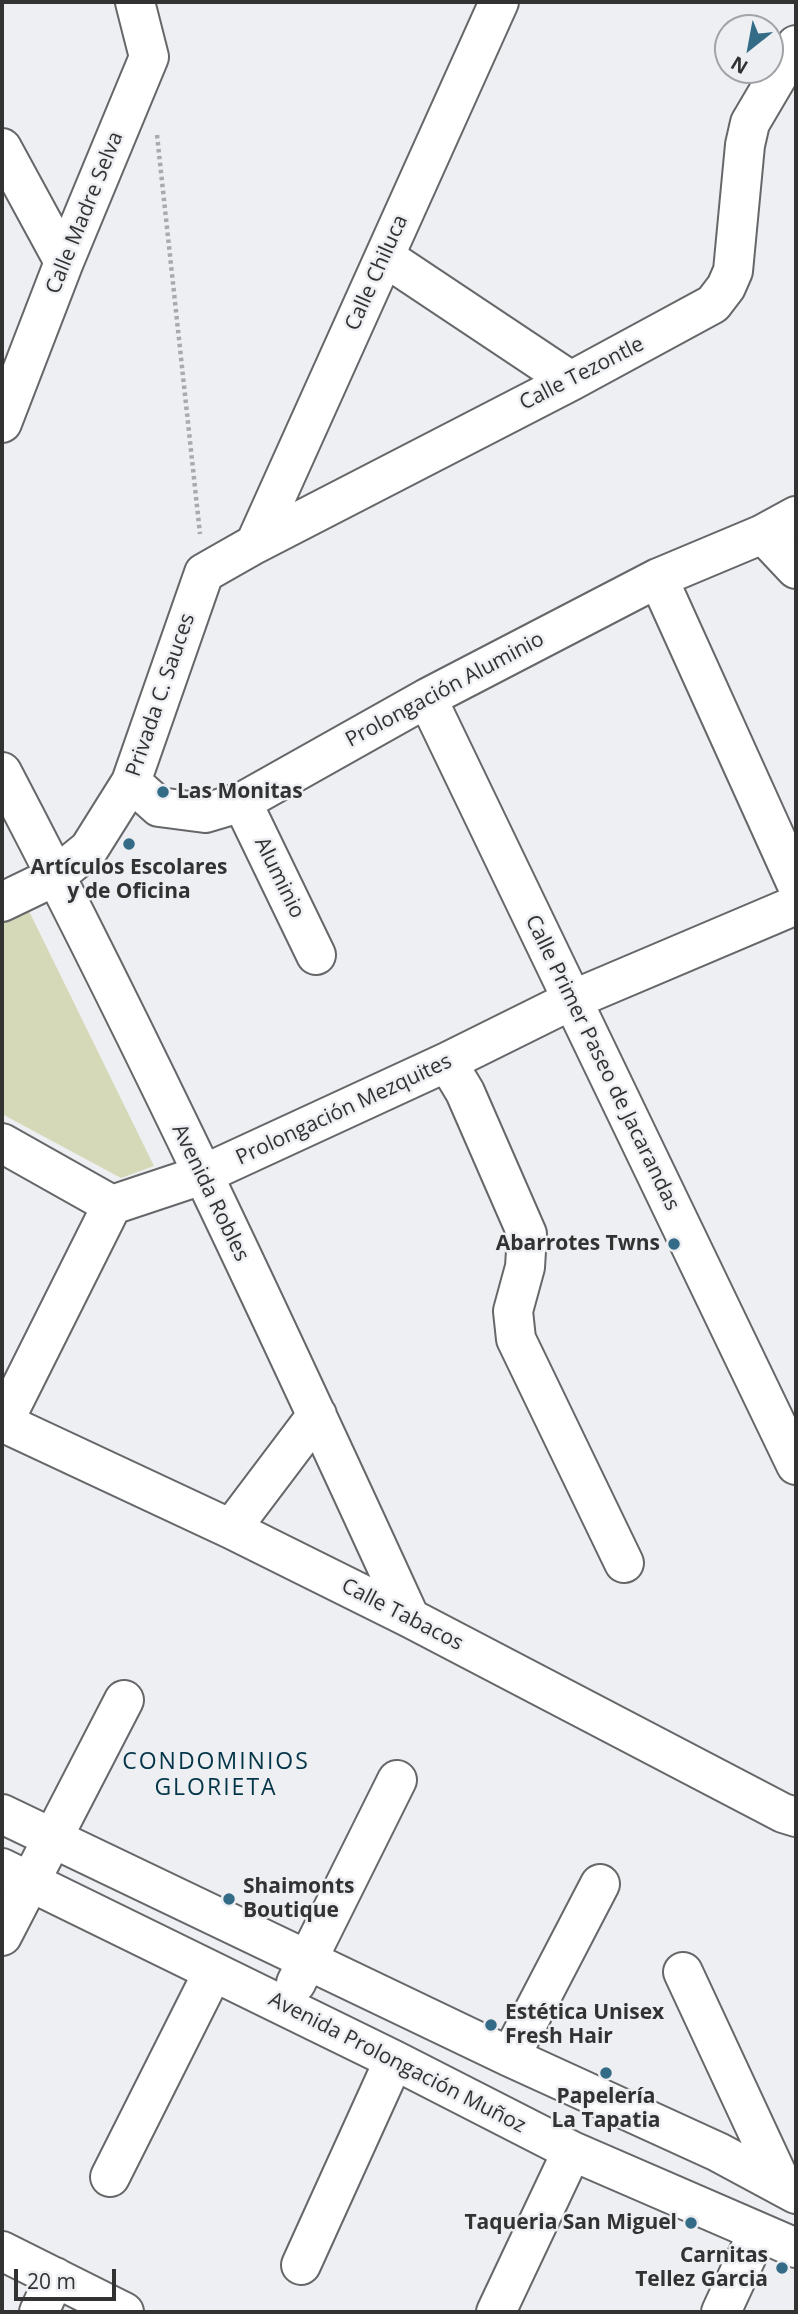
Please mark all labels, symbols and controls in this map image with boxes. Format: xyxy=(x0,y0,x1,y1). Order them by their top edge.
north arrow xyxy=(714,14,784,84)
text: N xyxy=(726,50,753,80)
street label: Calle Madre Selva xyxy=(41,128,129,298)
street label: Calle Chiluca xyxy=(340,211,414,335)
street label: Calle Tezontle xyxy=(516,332,648,416)
street label: Privada C. Sauces xyxy=(121,610,201,780)
street label: Prolongación Aluminio xyxy=(341,627,549,753)
place label: Las Monitas xyxy=(177,779,303,805)
marker: Las Monitas xyxy=(155,784,171,800)
street label: Aluminio xyxy=(249,833,309,923)
marker: Artículos Escolares y de Oficina xyxy=(121,836,137,852)
place label: Artículos Escolares y de Oficina xyxy=(31,855,227,905)
street label: Calle Primer Paseo de Jacarandas xyxy=(519,911,685,1215)
street label: Prolongación Mezquites xyxy=(232,1049,456,1171)
street label: Avenida Robles xyxy=(166,1120,254,1266)
place label: Abarrotes Twns xyxy=(496,1231,660,1257)
marker: Abarrotes Twns xyxy=(666,1236,682,1252)
street label: Calle Tabacos xyxy=(337,1574,467,1656)
district label: CONDOMINIOS GLORIETA xyxy=(124,1748,308,1802)
place label: Shaimonts Boutique xyxy=(243,1874,354,1924)
marker: Shaimonts Boutique xyxy=(221,1891,237,1907)
street label: Avenida Prolongación Muñoz xyxy=(264,1987,530,2139)
place label: Estética Unisex Fresh Hair xyxy=(505,2000,664,2050)
marker: Estética Unisex Fresh Hair xyxy=(483,2017,499,2033)
marker: Papelería La Tapatia xyxy=(598,2065,614,2081)
place label: Papelería La Tapatia xyxy=(551,2084,661,2134)
place label: Taqueria San Miguel xyxy=(464,2210,677,2236)
marker: Taqueria San Miguel xyxy=(683,2215,699,2231)
place label: Carnitas Tellez Garcia xyxy=(635,2243,768,2293)
scale bar xyxy=(18,2254,119,2298)
marker: Carnitas Tellez Garcia xyxy=(774,2260,790,2276)
text: 20 m xyxy=(27,2267,76,2295)

